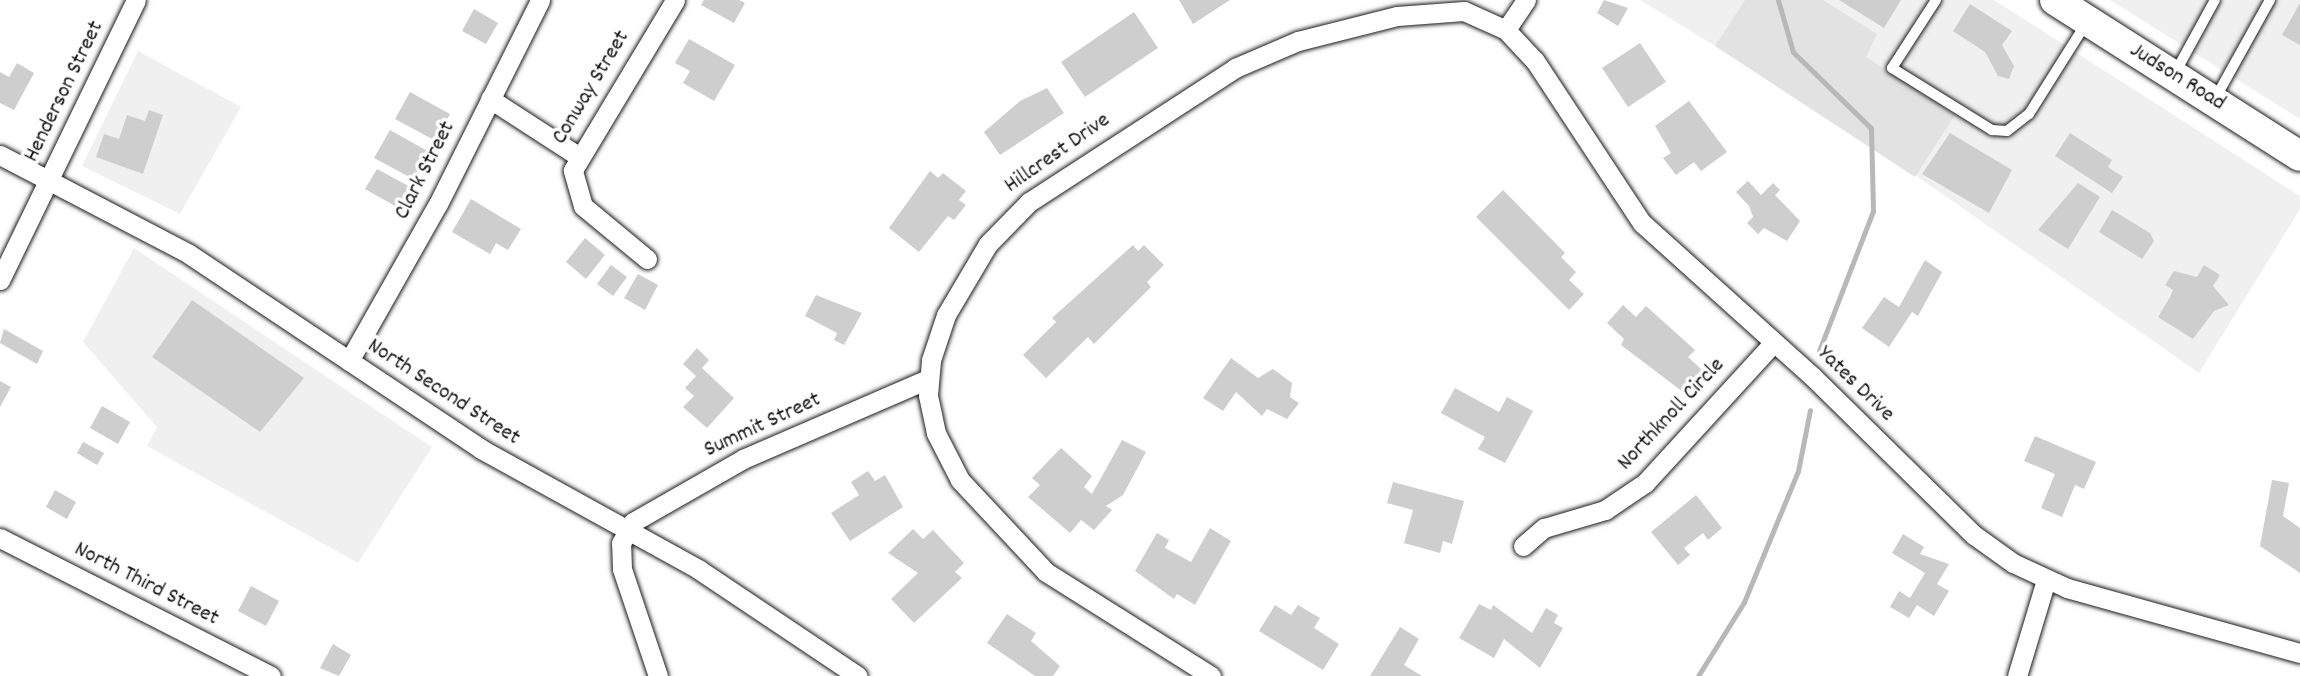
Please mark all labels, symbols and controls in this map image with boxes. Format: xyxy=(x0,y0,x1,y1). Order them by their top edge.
street label: Henderson Street xyxy=(19,17,111,167)
street label: Conway Street xyxy=(547,26,637,150)
street label: Judson Road xyxy=(2124,38,2230,118)
street label: Hillcrest Drive xyxy=(1000,108,1116,200)
street label: Clark Street xyxy=(389,117,463,225)
street label: North Second Street xyxy=(361,333,525,453)
street label: Yates Drive xyxy=(1810,341,1900,429)
street label: Northknoll Circle xyxy=(1613,353,1731,477)
street label: Summit Street xyxy=(700,387,826,465)
street label: North Third Street xyxy=(69,537,223,633)

